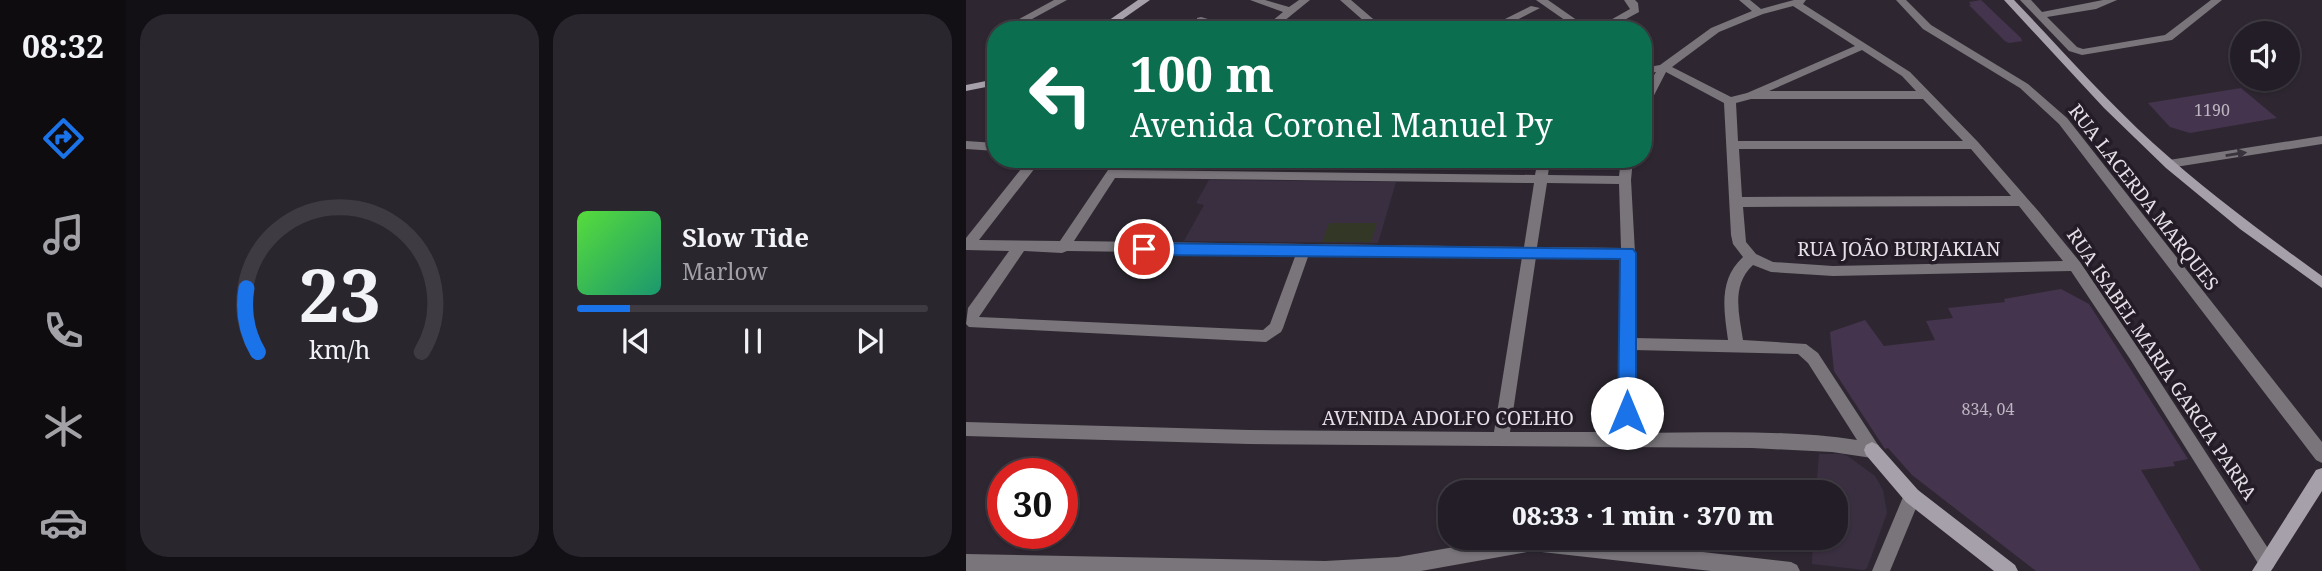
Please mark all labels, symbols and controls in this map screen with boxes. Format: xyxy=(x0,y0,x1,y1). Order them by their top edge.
map controls xyxy=(2230,21,2300,91)
button: sound xyxy=(2230,21,2300,91)
text: 08:32 xyxy=(22,24,104,67)
text: 100 m xyxy=(1130,40,1274,106)
icon: left xyxy=(1015,49,1106,140)
street label: RUA LACERDA MARQUES xyxy=(2063,99,2225,295)
house number: 1190 xyxy=(2194,99,2230,121)
text: Avenida Coronel Manuel Py xyxy=(1130,103,1553,146)
icon: directions xyxy=(39,114,88,163)
one-way arrow xyxy=(2225,148,2247,159)
icon: music xyxy=(39,210,88,259)
text: Slow Tide xyxy=(682,219,809,255)
pin xyxy=(1114,219,1174,279)
street label: RUA ISABEL MARIA GARCIA PARRA xyxy=(2061,223,2263,505)
icon: arrive xyxy=(1125,230,1163,268)
street label: RUA JOÃO BURJAKIAN xyxy=(1797,236,2001,262)
text: 23 xyxy=(298,244,381,343)
text: Marlow xyxy=(682,255,768,287)
icon: phone xyxy=(39,306,88,355)
icon: previous xyxy=(617,322,655,360)
icon: pause xyxy=(734,322,772,360)
icon: next xyxy=(851,322,889,360)
text: km/h xyxy=(309,331,370,365)
position arrow xyxy=(1590,376,1664,450)
house number: 834, 04 xyxy=(1962,398,2014,420)
icon: climate xyxy=(39,402,88,451)
street label: AVENIDA ADOLFO COELHO xyxy=(1322,405,1574,431)
speed limit sign: 30 xyxy=(987,458,1078,549)
text: 08:33 · 1 min · 370 m xyxy=(1512,497,1774,533)
icon: car xyxy=(39,498,88,547)

